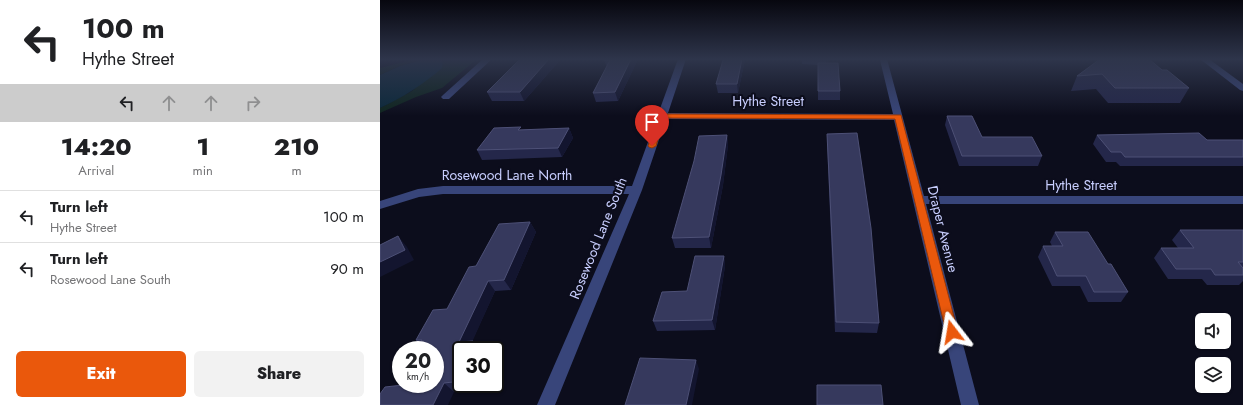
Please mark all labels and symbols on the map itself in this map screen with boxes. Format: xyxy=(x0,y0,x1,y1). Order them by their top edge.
street label: Hythe Street xyxy=(732,91,804,111)
pin xyxy=(635,105,669,146)
street label: Rosewood Lane North xyxy=(442,165,572,185)
street label: Rosewood Lane South xyxy=(564,174,632,302)
street label: Hythe Street xyxy=(1045,175,1117,195)
street label: Draper Avenue xyxy=(923,183,963,275)
position arrow xyxy=(931,311,973,353)
speed limit sign: 30 xyxy=(452,341,504,393)

